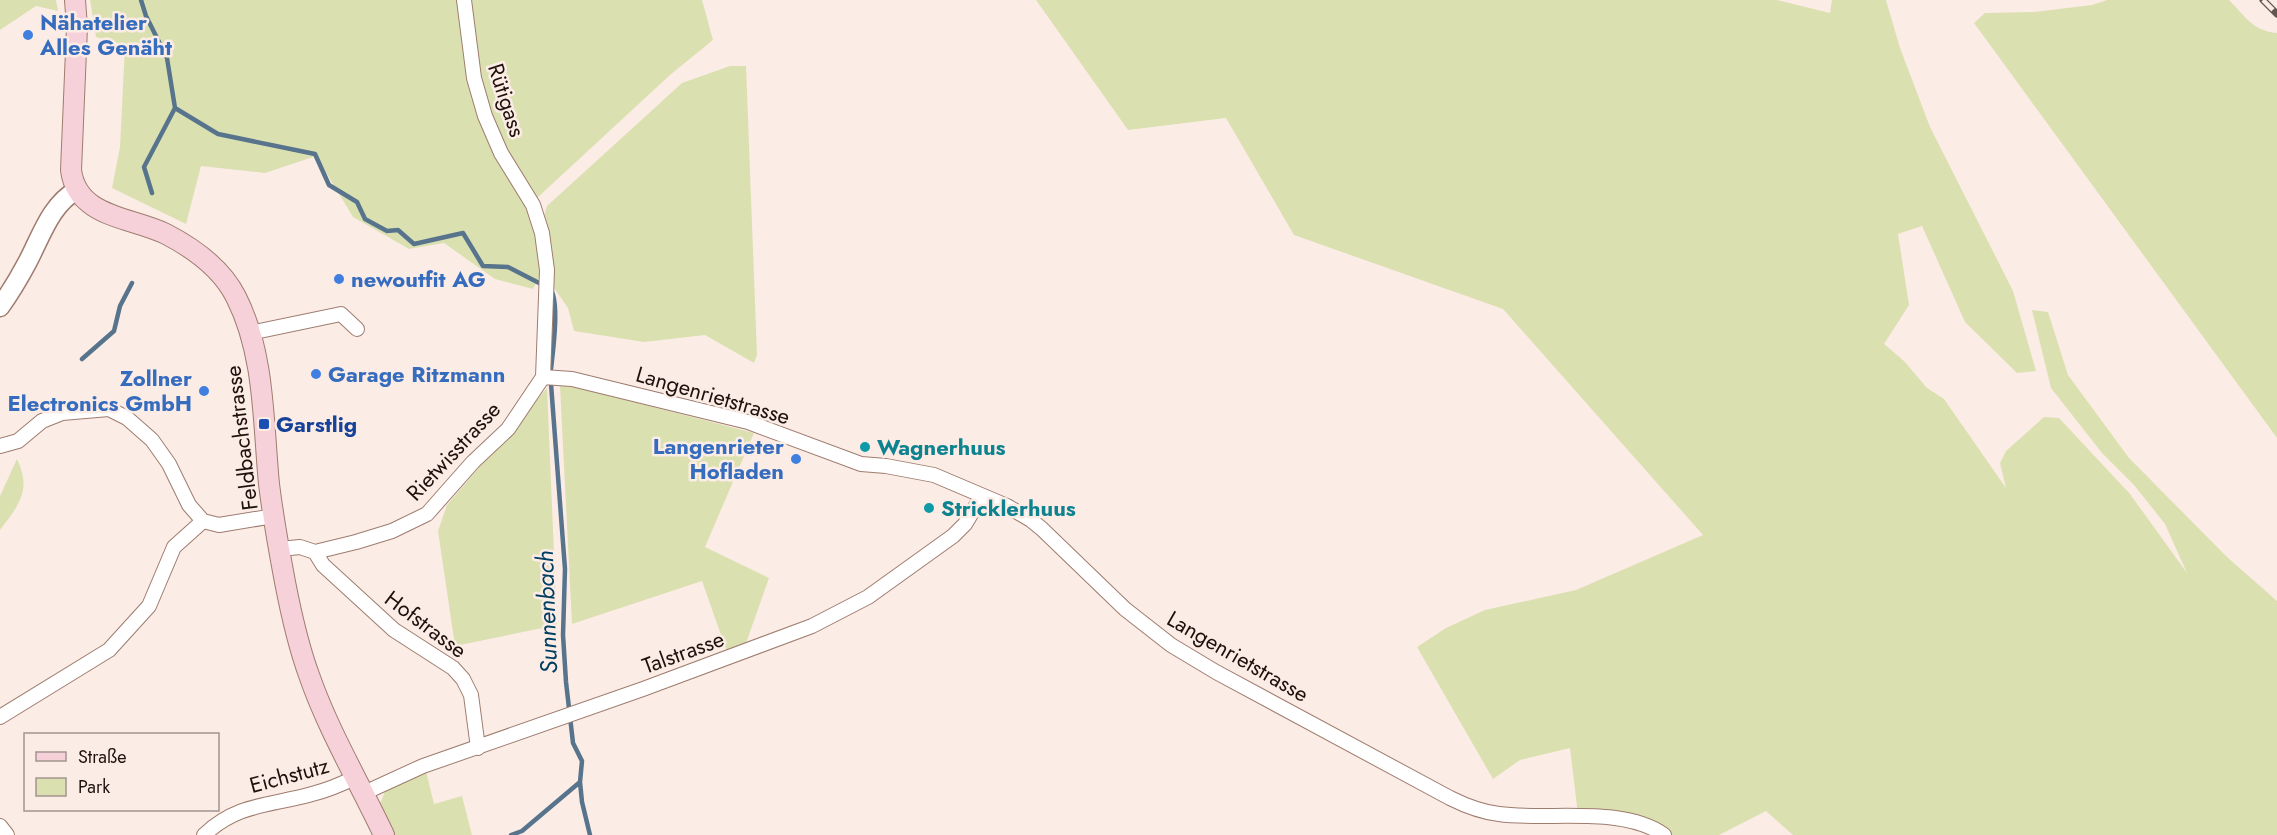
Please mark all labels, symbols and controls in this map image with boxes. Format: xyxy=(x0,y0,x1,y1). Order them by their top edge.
place label: Nähatelier Alles Genäht xyxy=(39,6,172,63)
marker: Nähatelier Alles Genäht xyxy=(21,28,35,42)
street label: Rütigass xyxy=(480,59,534,141)
place label: newoutfit AG xyxy=(351,263,486,295)
marker: newoutfit AG xyxy=(332,272,346,286)
place label: Garage Ritzmann xyxy=(328,358,505,390)
street label: Langenrietstrasse xyxy=(632,358,794,432)
place label: Zollner Electronics GmbH xyxy=(8,362,192,419)
street label: Feldbachstrasse xyxy=(216,364,266,512)
marker: Garage Ritzmann xyxy=(309,367,323,381)
marker: Zollner Electronics GmbH xyxy=(197,384,211,398)
street label: Rietwisstrasse xyxy=(398,394,508,508)
place label: Garstlig xyxy=(276,408,357,440)
marker: Garstlig xyxy=(257,417,271,431)
place label: Langenrieter Hofladen xyxy=(653,430,784,487)
place label: Wagnerhuus xyxy=(877,431,1006,463)
marker: Wagnerhuus xyxy=(858,440,872,454)
marker: Langenrieter Hofladen xyxy=(789,452,803,466)
place label: Stricklerhuus xyxy=(941,492,1076,524)
marker: Stricklerhuus xyxy=(922,501,936,515)
water label: Sunnenbach xyxy=(527,550,566,674)
street label: Hofstrasse xyxy=(378,583,474,665)
street label: Langenrietstrasse xyxy=(1161,602,1315,710)
street label: Talstrasse xyxy=(638,622,728,682)
legend xyxy=(24,733,219,811)
text: Straße xyxy=(78,744,126,770)
street label: Eichstutz xyxy=(246,749,332,801)
text: Park xyxy=(78,774,110,800)

